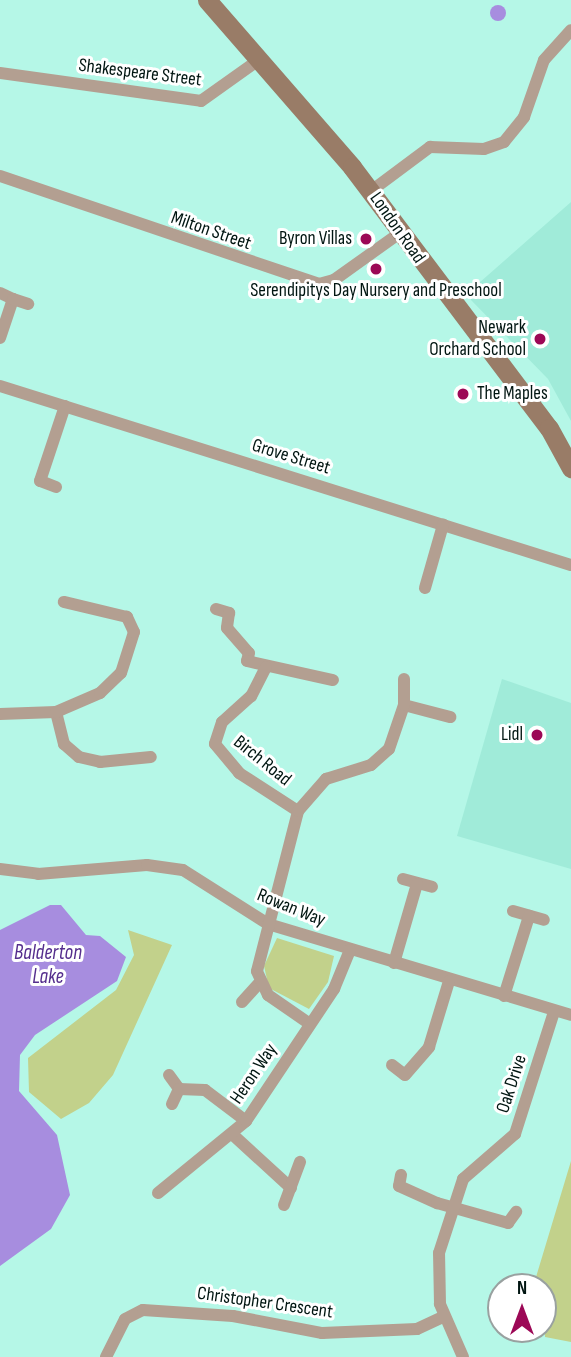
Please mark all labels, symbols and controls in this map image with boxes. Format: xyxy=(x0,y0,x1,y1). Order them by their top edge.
street label: Shakespeare Street xyxy=(77,54,203,92)
street label: London Road xyxy=(364,188,430,268)
street label: Milton Street xyxy=(168,207,254,255)
place label: Byron Villas xyxy=(279,228,352,250)
marker: Byron Villas xyxy=(358,231,374,247)
marker: Serendipitys Day Nursery and Preschool xyxy=(368,261,384,277)
place label: Serendipitys Day Nursery and Preschool xyxy=(250,280,502,302)
place label: Newark Orchard School xyxy=(429,317,526,361)
marker: Newark Orchard School xyxy=(532,331,548,347)
place label: The Maples xyxy=(477,383,548,405)
marker: The Maples xyxy=(455,386,471,402)
street label: Grove Street xyxy=(249,434,333,480)
place label: Lidl xyxy=(501,724,523,746)
marker: Lidl xyxy=(529,727,545,743)
street label: Birch Road xyxy=(229,731,295,791)
street label: Rowan Way xyxy=(254,884,328,932)
water label: Balderton Lake xyxy=(14,940,82,990)
street label: Heron Way xyxy=(226,1040,282,1108)
street label: Oak Drive xyxy=(492,1052,532,1116)
north arrow xyxy=(487,1273,557,1343)
text: N xyxy=(517,1277,527,1300)
street label: Christopher Crescent xyxy=(196,1282,334,1324)

